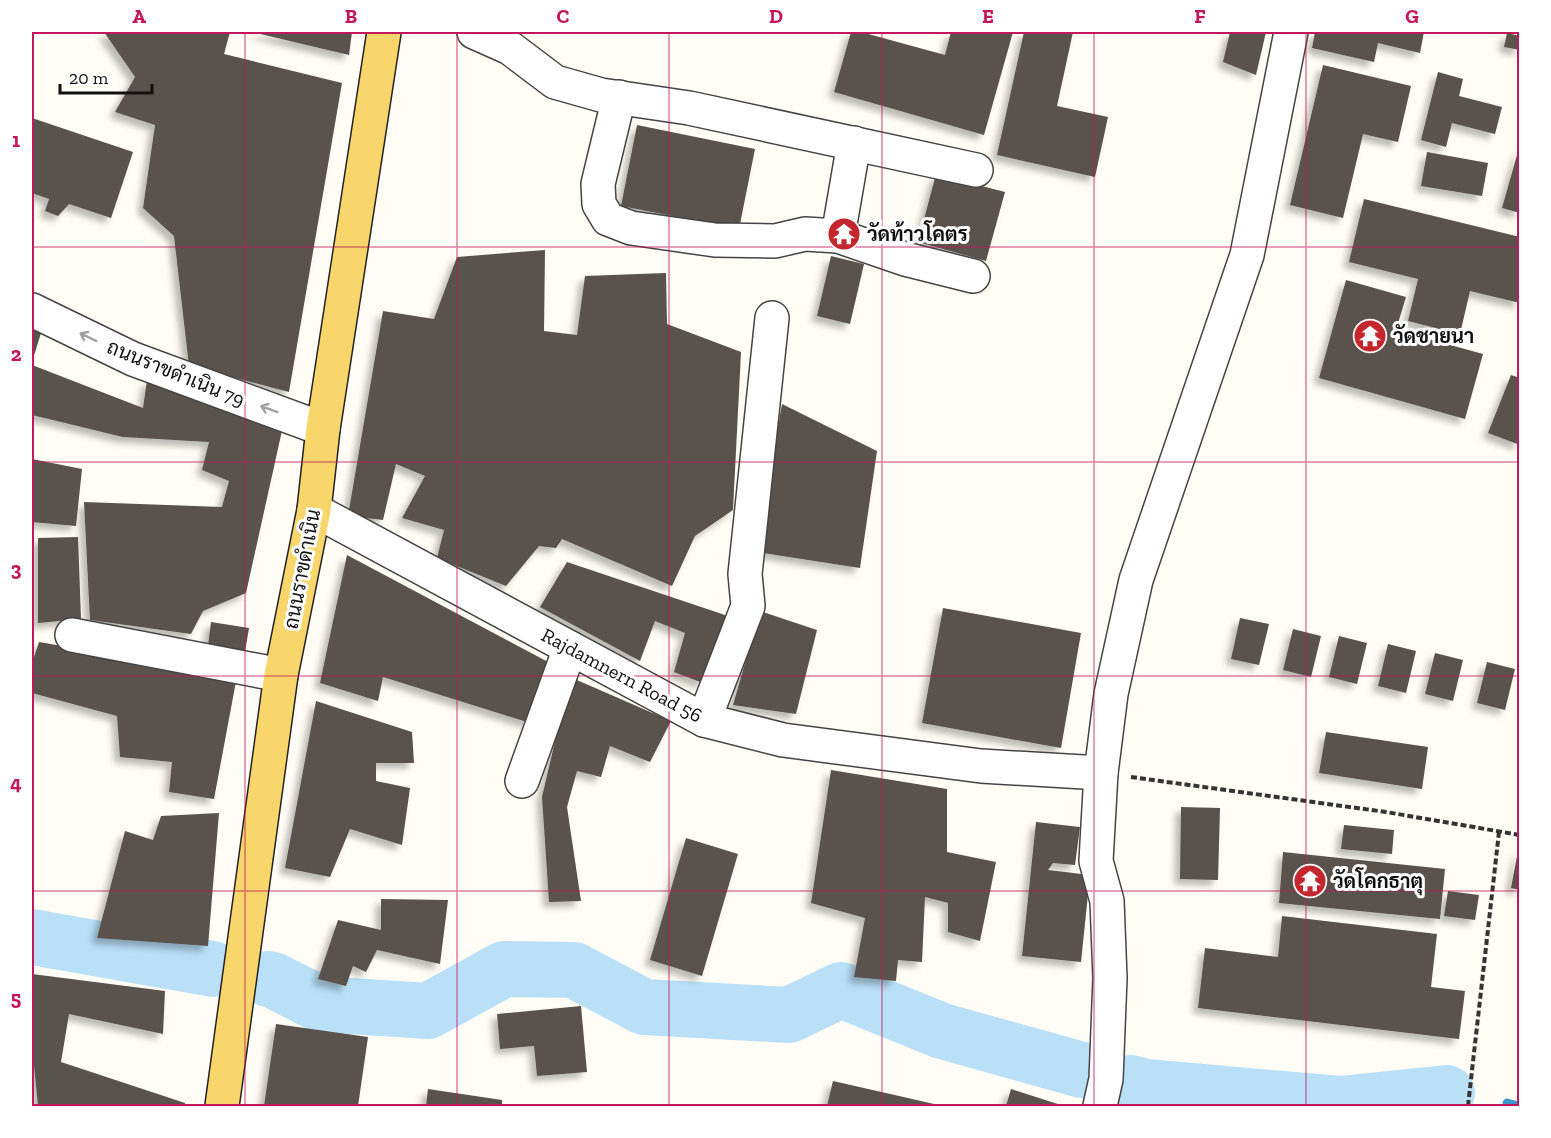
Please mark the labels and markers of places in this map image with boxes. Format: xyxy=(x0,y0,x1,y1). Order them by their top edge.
temple icon: วัดท้าวโคตร xyxy=(826,216,862,252)
place label: วัดท้าวโคตร xyxy=(867,220,968,246)
temple icon: วัดชายนา xyxy=(1352,318,1388,354)
place label: วัดชายนา xyxy=(1393,323,1474,348)
temple icon: วัดโคกธาตุ xyxy=(1292,863,1328,899)
place label: วัดโคกธาตุ xyxy=(1333,867,1423,896)

